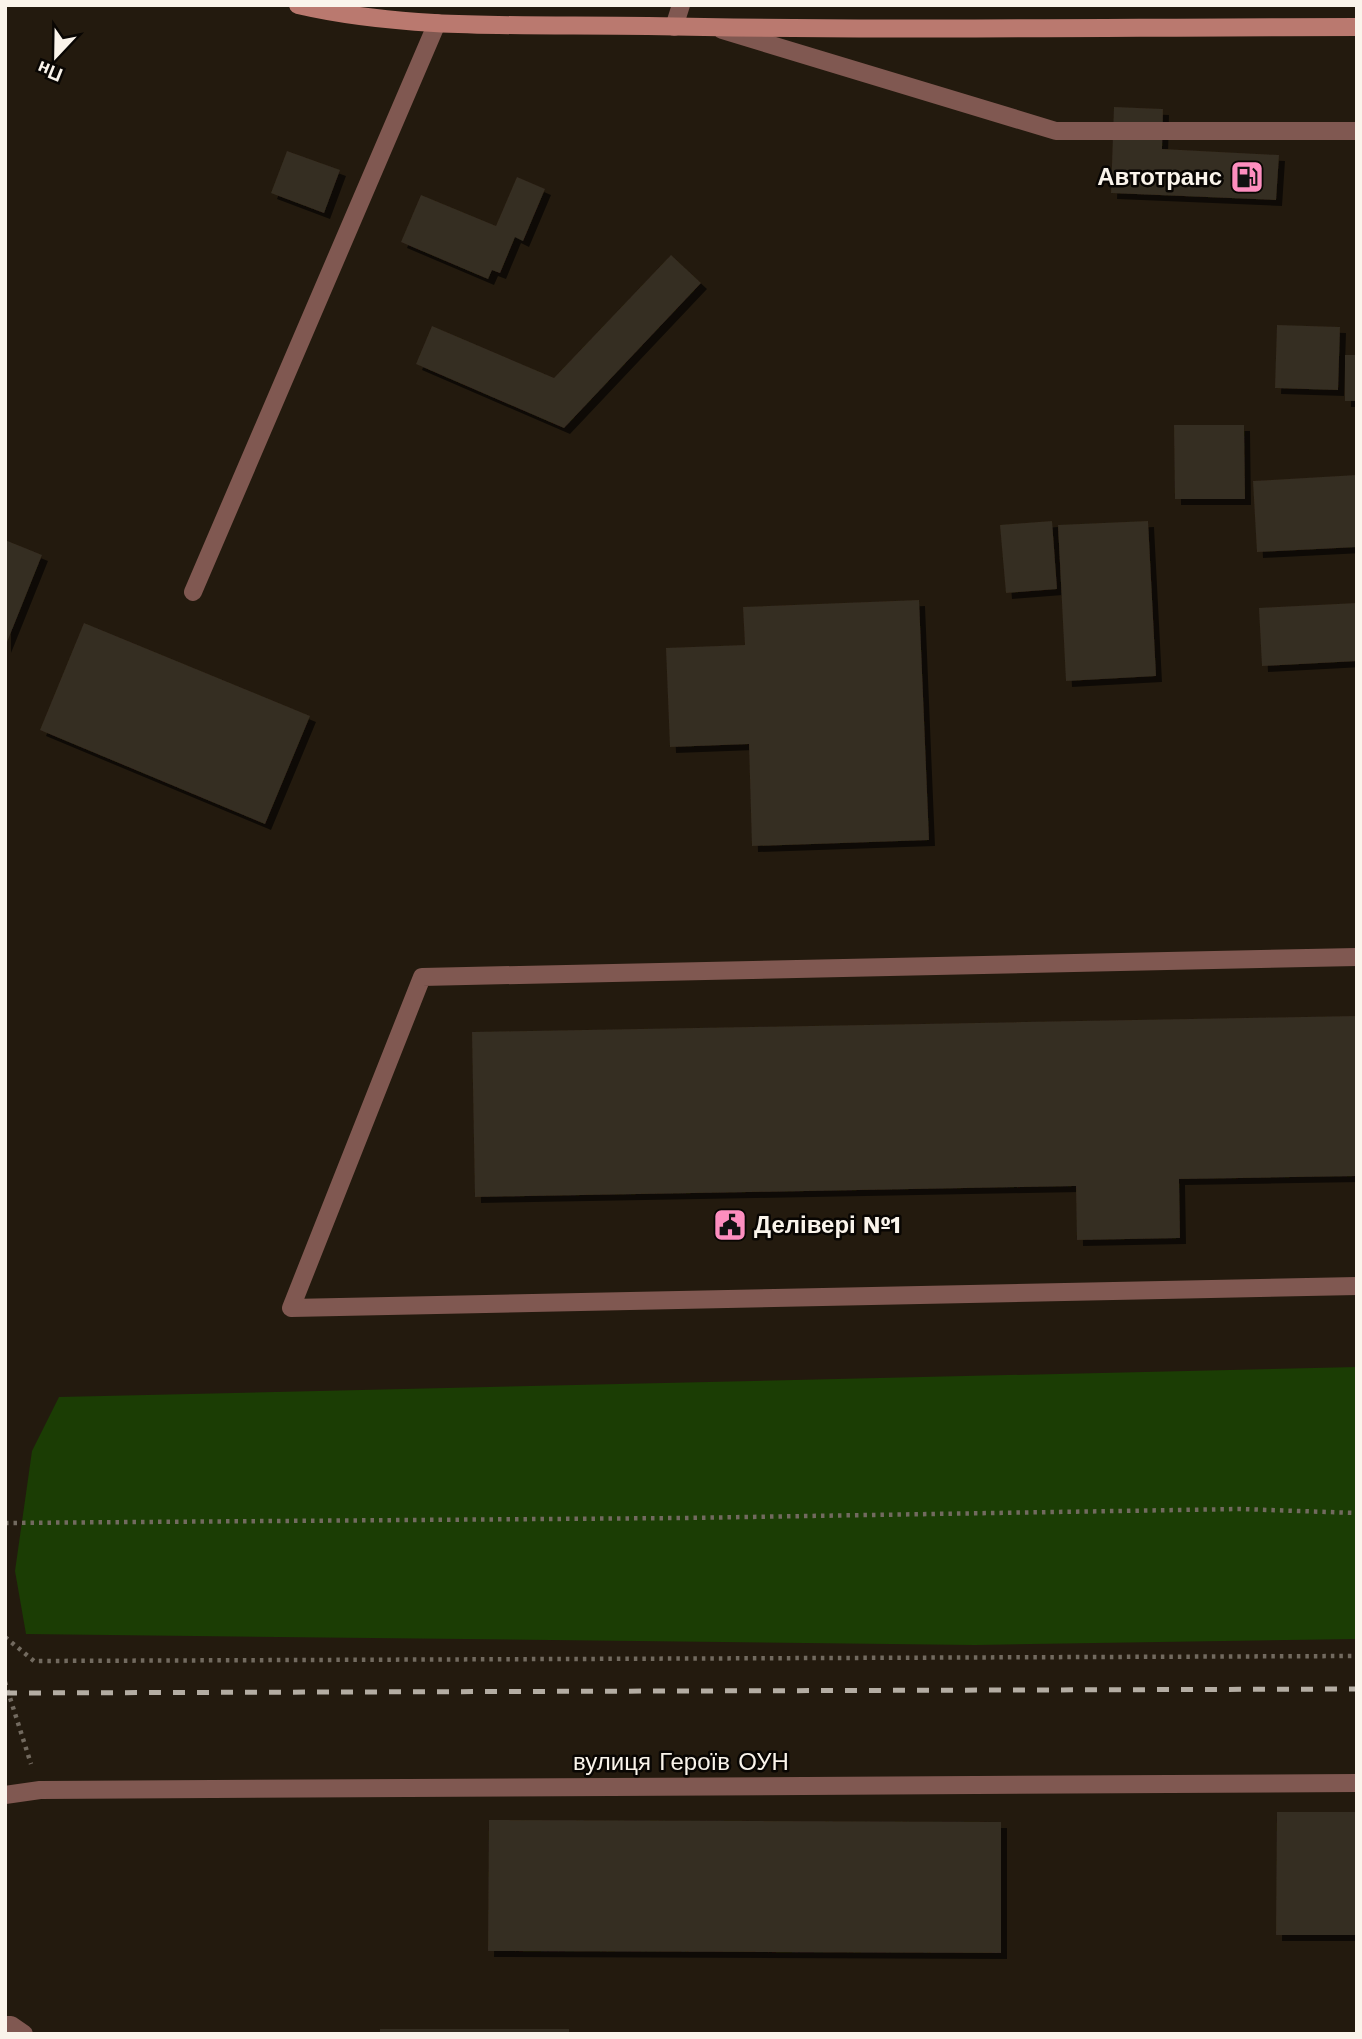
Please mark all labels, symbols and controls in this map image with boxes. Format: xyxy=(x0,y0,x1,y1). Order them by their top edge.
north arrow xyxy=(21,21,91,91)
text: Пн xyxy=(34,56,66,87)
fuel station icon: Автотранс xyxy=(1228,158,1266,196)
place label: Автотранс xyxy=(1097,163,1222,191)
public building icon: Делівері №1 xyxy=(711,1206,749,1244)
place label: Делівері №1 xyxy=(754,1211,901,1239)
street label: вулиця Героїв ОУН xyxy=(573,1748,789,1776)

